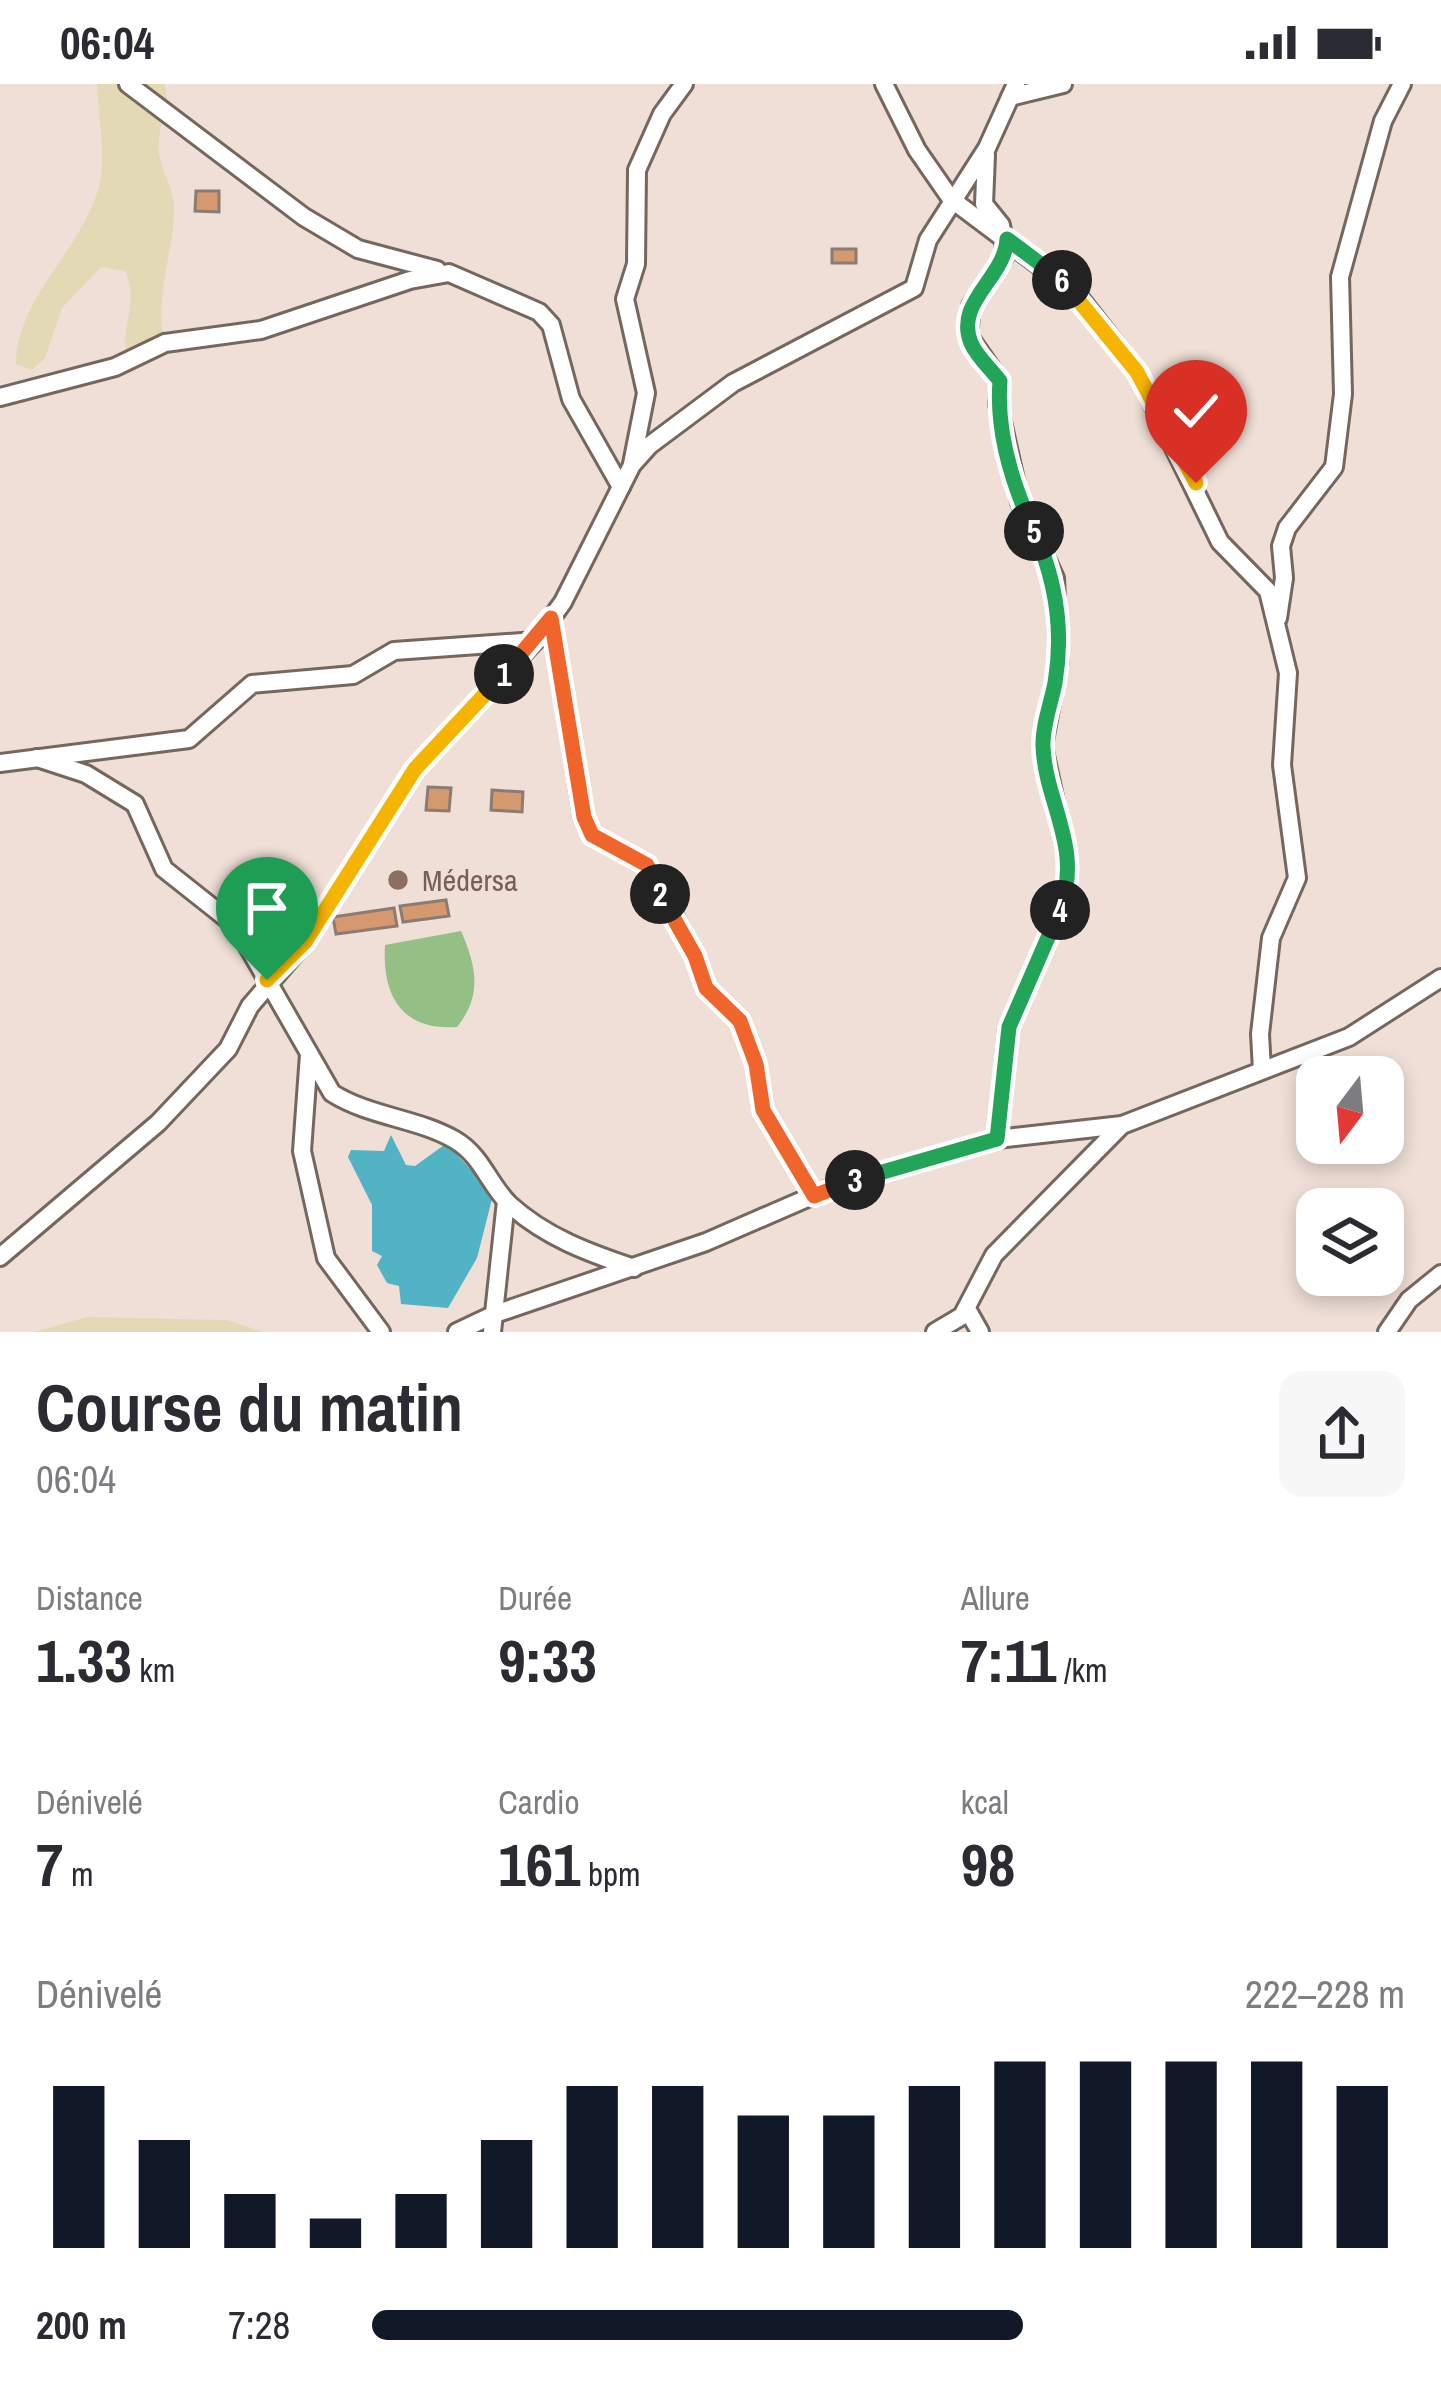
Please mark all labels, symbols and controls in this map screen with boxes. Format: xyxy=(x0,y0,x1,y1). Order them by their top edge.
text: 06:04 xyxy=(60,12,154,73)
pin: 6 xyxy=(1032,250,1092,310)
text: 6 xyxy=(1054,258,1070,302)
pin xyxy=(1145,360,1247,483)
icon: check xyxy=(1163,378,1229,444)
pin: 5 xyxy=(1004,501,1064,561)
text: 5 xyxy=(1026,509,1042,553)
pin: 1 xyxy=(474,644,534,704)
text: 1 xyxy=(496,652,512,696)
pin xyxy=(216,857,318,980)
place label: Médersa xyxy=(422,860,518,900)
pin: 2 xyxy=(630,864,690,924)
marker: Médersa xyxy=(385,867,411,893)
text: 2 xyxy=(652,872,668,916)
icon: arrive xyxy=(234,875,300,941)
pin: 4 xyxy=(1030,880,1090,940)
text: 4 xyxy=(1052,888,1068,932)
north arrow xyxy=(1296,1056,1404,1164)
map controls xyxy=(1296,1056,1404,1296)
pin: 3 xyxy=(825,1150,885,1210)
text: 3 xyxy=(847,1158,863,1202)
button: layers xyxy=(1296,1188,1404,1296)
text: Course du matin xyxy=(36,1363,463,1452)
button: share xyxy=(1279,1371,1405,1497)
text: 06:04 xyxy=(36,1453,116,1505)
text: Distance xyxy=(36,1576,143,1620)
text: Durée xyxy=(498,1576,572,1620)
text: Allure xyxy=(961,1576,1030,1620)
text: 1.33 xyxy=(36,1620,132,1701)
text: 9:33 xyxy=(498,1620,597,1701)
text: 7:11 xyxy=(961,1620,1056,1701)
text: km xyxy=(132,1648,175,1692)
text: /km xyxy=(1056,1648,1108,1692)
text: Dénivelé xyxy=(36,1780,143,1824)
text: Cardio xyxy=(498,1780,580,1824)
text: kcal xyxy=(961,1780,1009,1824)
text: 7 xyxy=(36,1824,63,1905)
text: 161 xyxy=(498,1824,580,1905)
text: 98 xyxy=(961,1824,1015,1905)
text: m xyxy=(63,1852,93,1896)
text: bpm xyxy=(580,1852,641,1896)
text: Dénivelé xyxy=(36,1968,162,2020)
text: 222–228 m xyxy=(1245,1968,1405,2020)
text: 200 m xyxy=(36,2299,127,2351)
text: 7:28 xyxy=(228,2299,290,2351)

